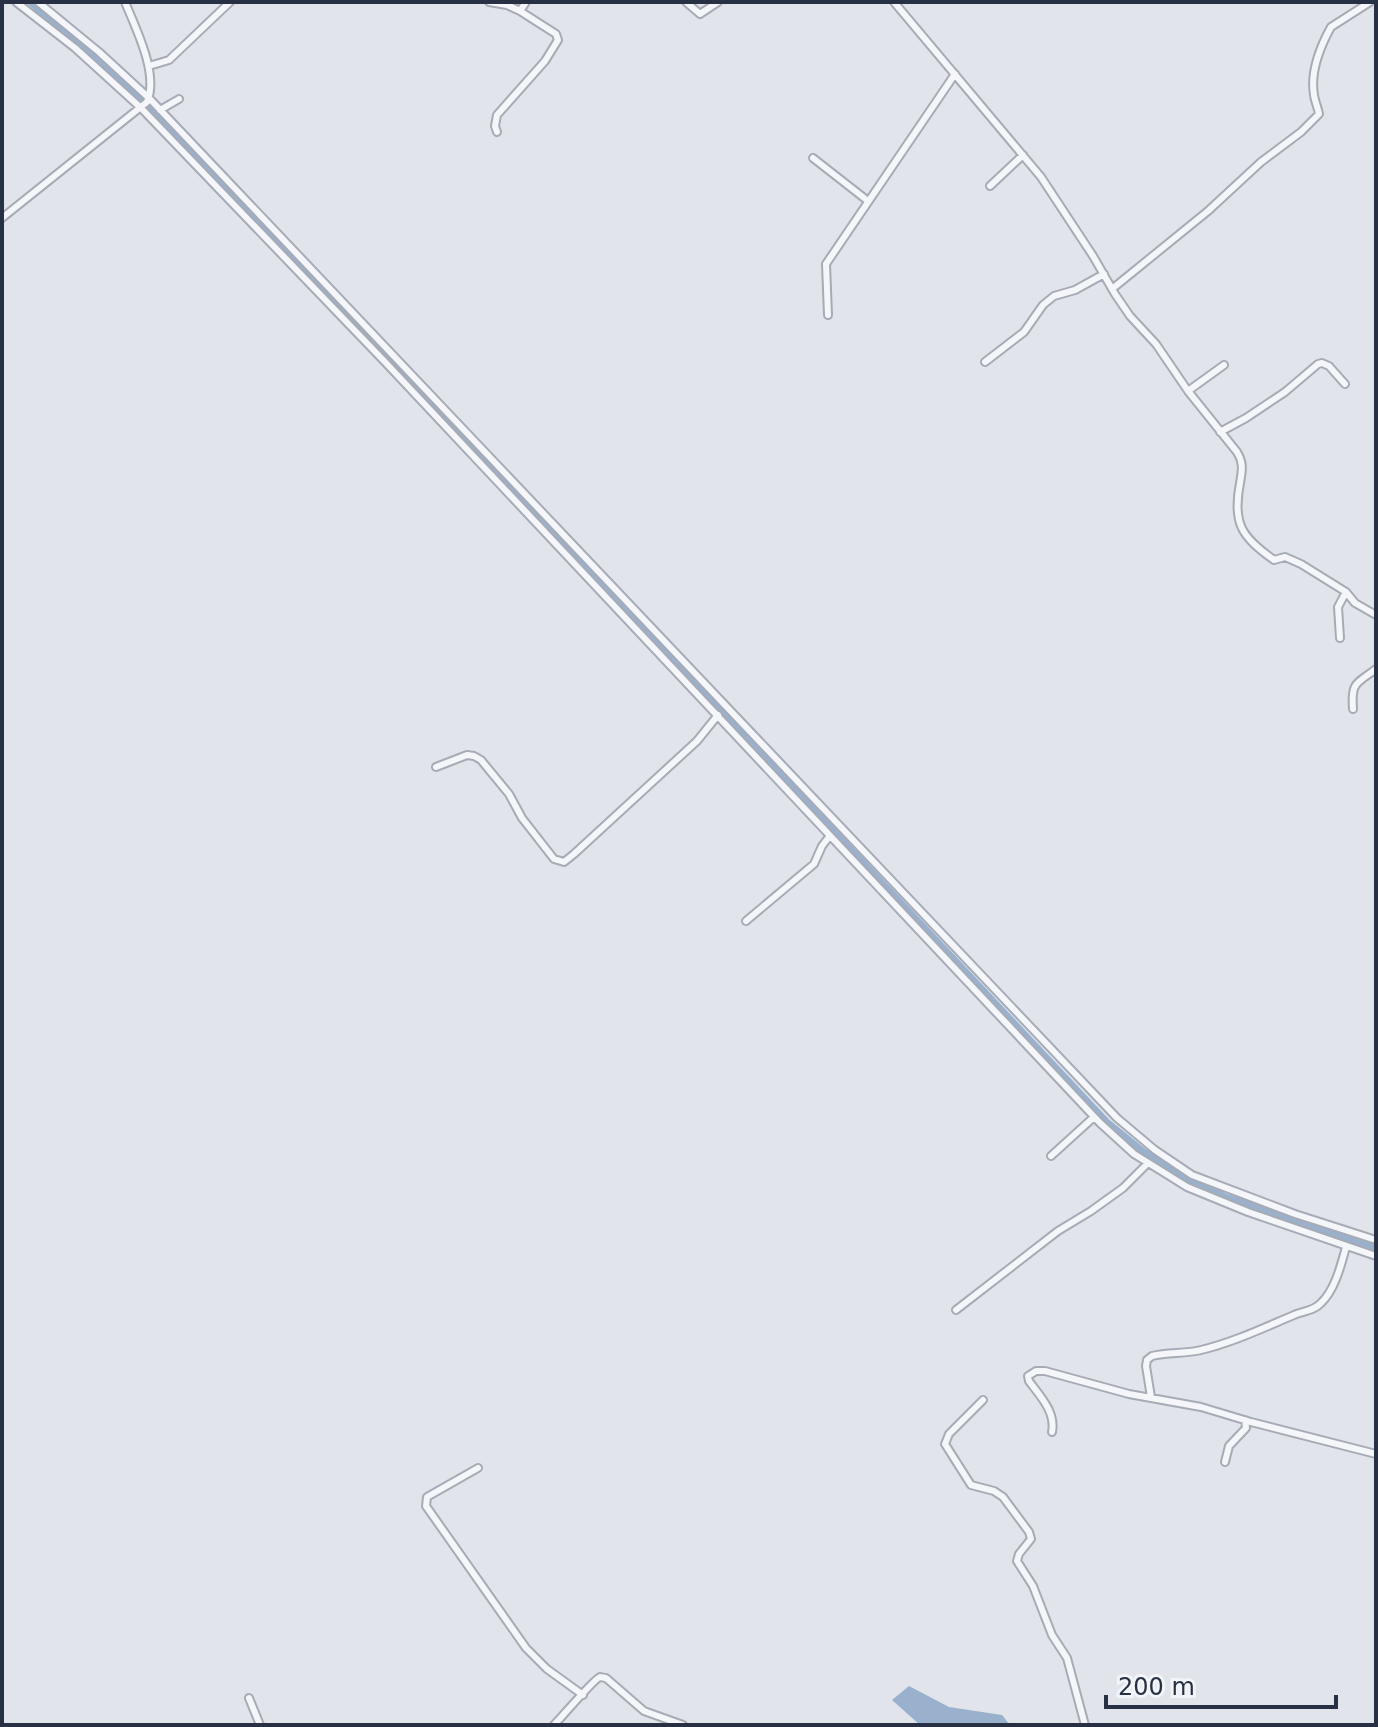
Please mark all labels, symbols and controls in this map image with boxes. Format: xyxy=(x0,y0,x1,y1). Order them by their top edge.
scale bar xyxy=(1106,1659,1336,1709)
text: 200 m xyxy=(1118,1673,1195,1701)

